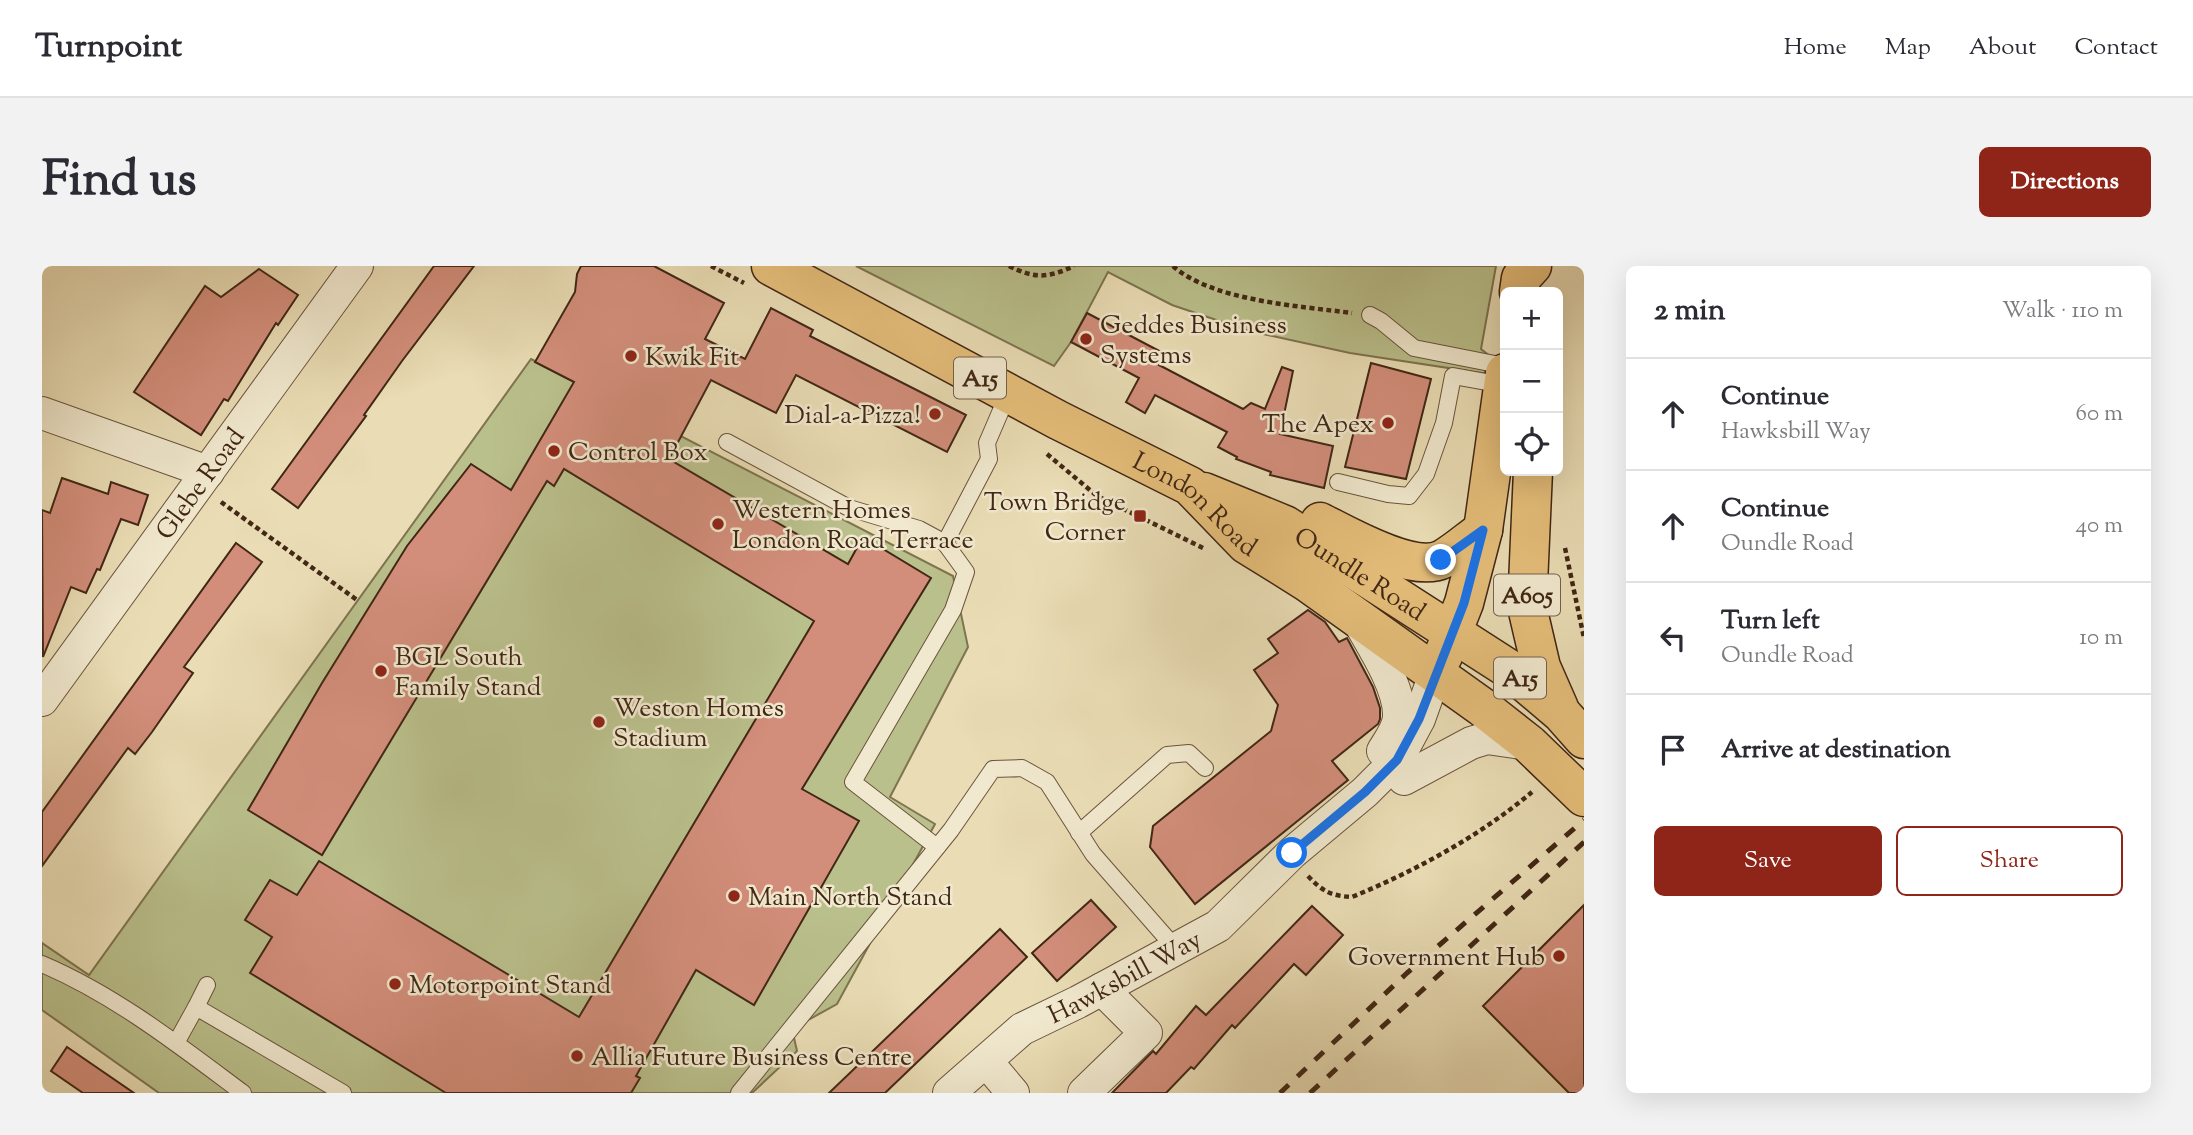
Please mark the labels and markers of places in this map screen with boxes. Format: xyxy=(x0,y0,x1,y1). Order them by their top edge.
place label: Geddes Business Systems xyxy=(1100,308,1287,375)
marker: Geddes Business Systems xyxy=(1078,331,1094,347)
place label: Kwik Fit xyxy=(645,340,739,377)
marker: Kwik Fit xyxy=(623,348,639,364)
place label: Dial-a-Pizza! xyxy=(784,398,921,435)
marker: Dial-a-Pizza! xyxy=(927,406,943,422)
place label: The Apex xyxy=(1262,407,1374,444)
marker: The Apex xyxy=(1380,415,1396,431)
place label: Control Box xyxy=(568,435,708,472)
marker: Control Box xyxy=(546,443,562,459)
place label: Town Bridge Corner xyxy=(984,485,1126,552)
place label: Western Homes London Road Terrace xyxy=(732,493,974,560)
marker: Town Bridge Corner xyxy=(1132,508,1148,524)
marker: Western Homes London Road Terrace xyxy=(710,516,726,532)
place label: BGL South Family Stand xyxy=(395,640,542,707)
marker: BGL South Family Stand xyxy=(373,663,389,679)
place label: Weston Homes Stadium xyxy=(613,691,784,758)
marker: Weston Homes Stadium xyxy=(591,714,607,730)
place label: Main North Stand xyxy=(748,880,953,917)
marker: Main North Stand xyxy=(726,888,742,904)
place label: Government Hub xyxy=(1348,940,1545,977)
marker: Government Hub xyxy=(1551,948,1567,964)
place label: Motorpoint Stand xyxy=(409,968,612,1005)
marker: Motorpoint Stand xyxy=(387,976,403,992)
place label: Allia Future Business Centre xyxy=(591,1040,912,1077)
marker: Allia Future Business Centre xyxy=(569,1048,585,1064)

